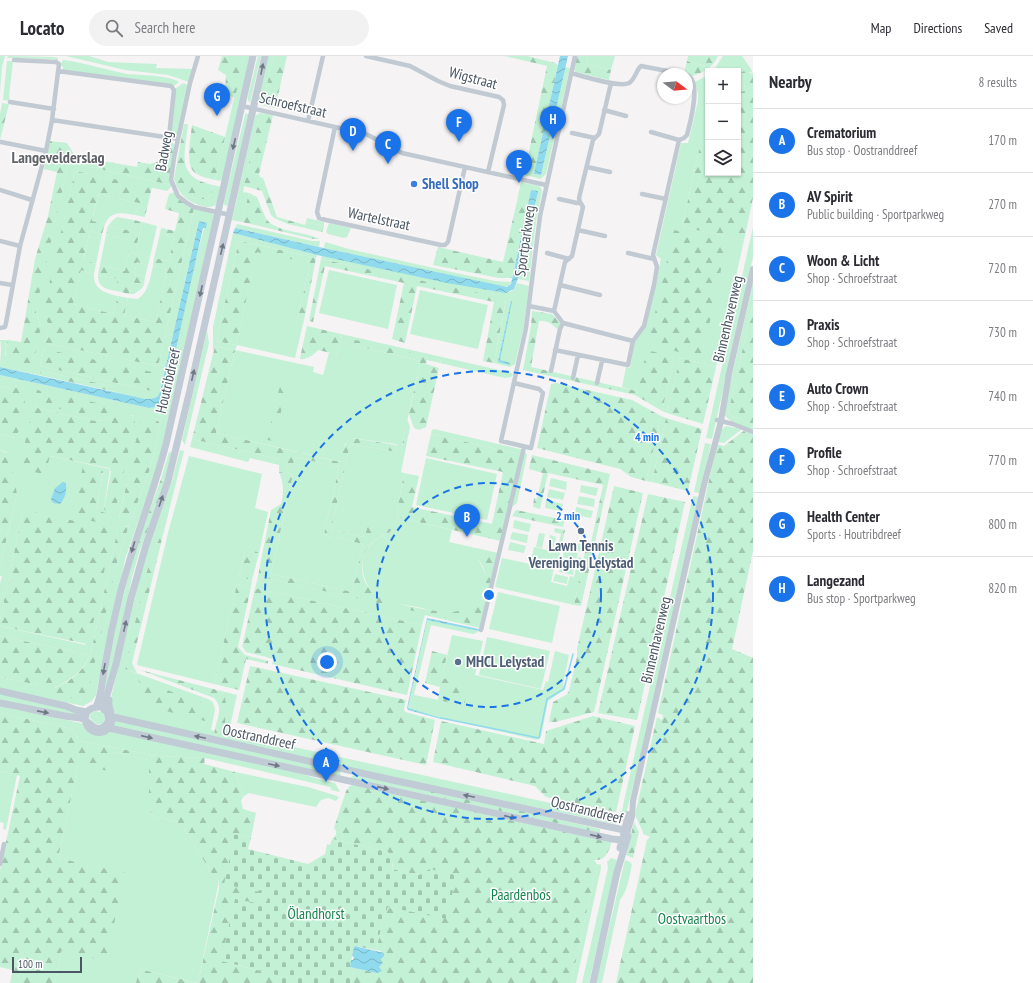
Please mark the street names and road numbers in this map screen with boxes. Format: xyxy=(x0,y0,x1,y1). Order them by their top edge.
street label: Wigstraat xyxy=(447,62,499,93)
street label: Schroefstraat xyxy=(258,88,329,121)
street label: Badweg xyxy=(151,129,176,173)
street label: Wartelstraat xyxy=(346,203,412,234)
street label: Sportparkweg xyxy=(510,204,539,278)
street label: Binnenhavenweg xyxy=(708,274,747,364)
street label: Houtribdreef xyxy=(151,346,184,415)
street label: Binnenhavenweg xyxy=(636,595,675,685)
street label: Oostranddreef xyxy=(221,720,298,754)
street label: Oostranddreef xyxy=(549,791,626,828)

